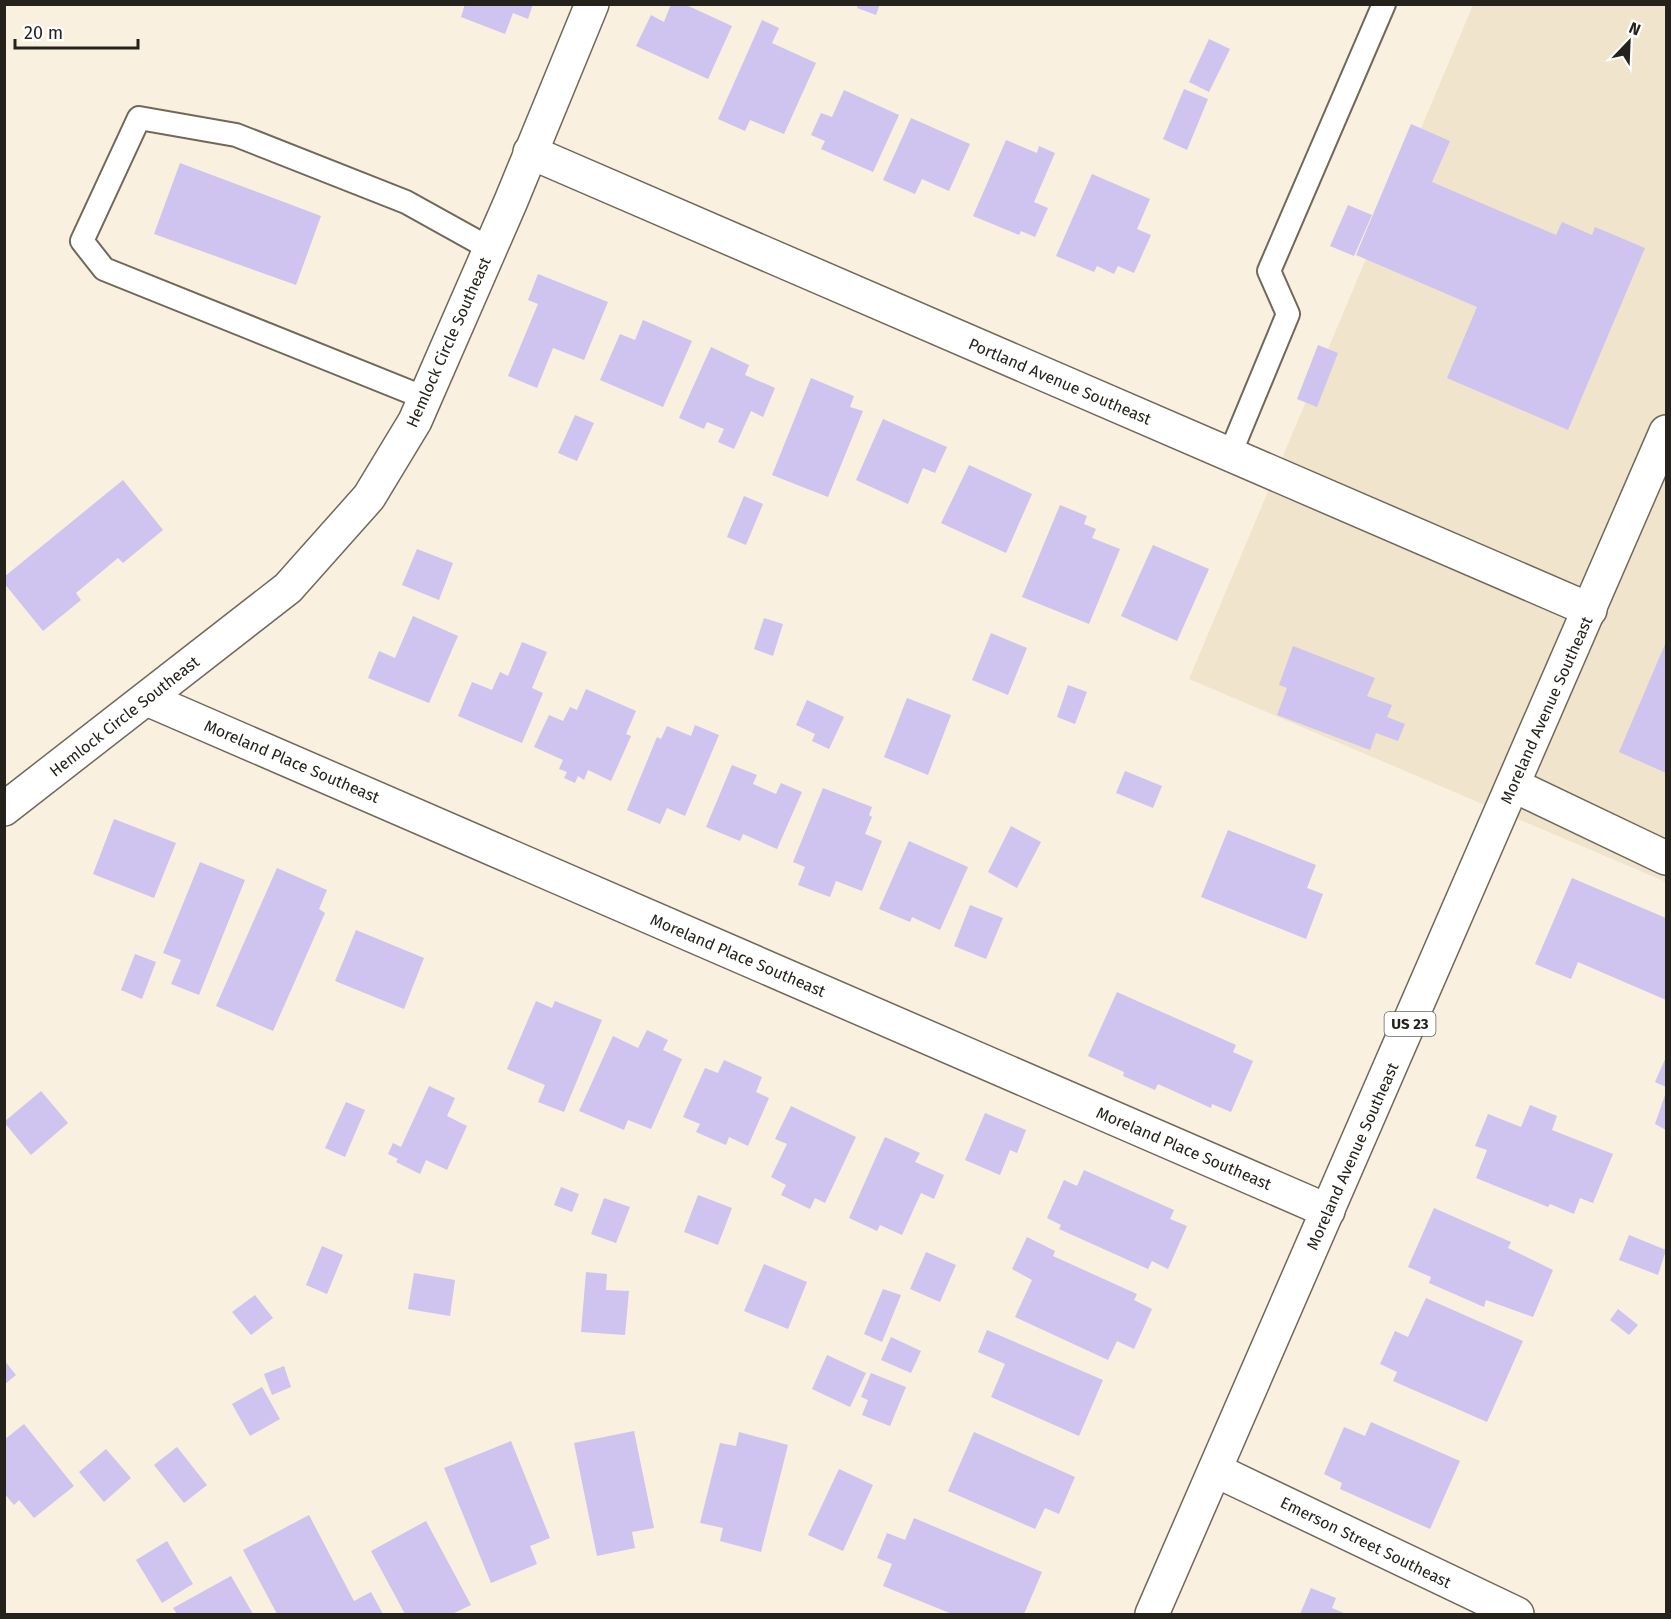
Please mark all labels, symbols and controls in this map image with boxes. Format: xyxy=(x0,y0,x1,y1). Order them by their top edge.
scale bar xyxy=(15,12,138,50)
north arrow xyxy=(1599,12,1659,72)
text: N xyxy=(1626,18,1643,39)
text: 20 m xyxy=(24,22,63,44)
street label: Hemlock Circle Southeast xyxy=(402,254,495,430)
street label: Portland Avenue Southeast xyxy=(966,334,1154,429)
street label: Moreland Avenue Southeast xyxy=(1497,613,1596,807)
street label: Hemlock Circle Southeast xyxy=(46,652,203,781)
street label: Moreland Place Southeast xyxy=(201,716,382,807)
street label: Moreland Place Southeast xyxy=(647,910,828,1001)
road number: US 23 xyxy=(1384,1012,1436,1036)
street label: Moreland Avenue Southeast xyxy=(1303,1059,1402,1253)
street label: Moreland Place Southeast xyxy=(1093,1103,1274,1194)
street label: Emerson Street Southeast xyxy=(1277,1493,1455,1592)

